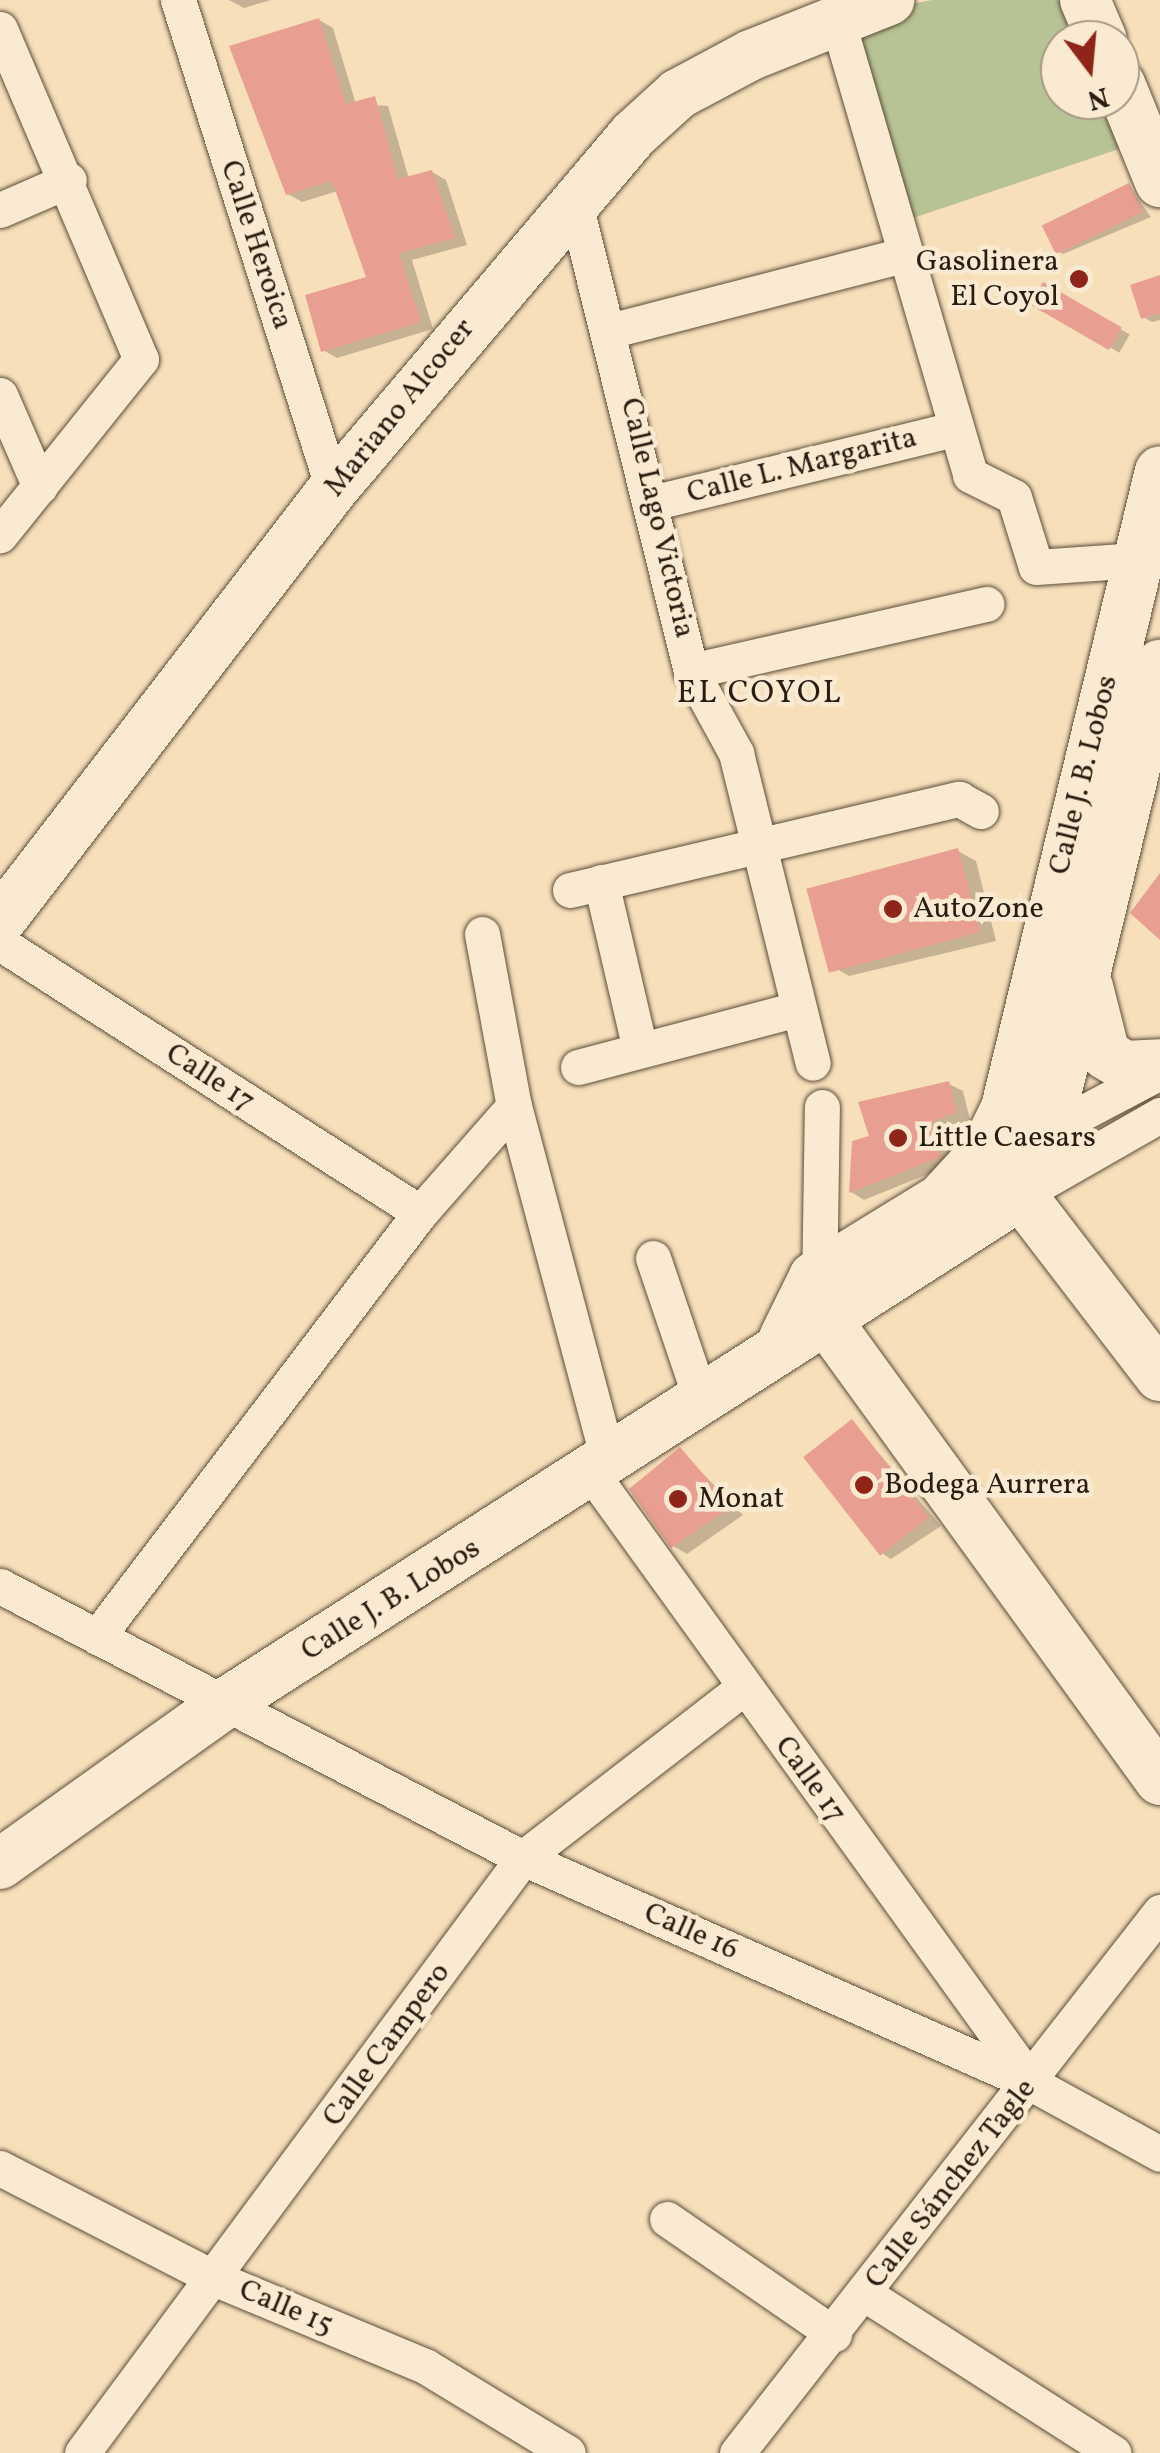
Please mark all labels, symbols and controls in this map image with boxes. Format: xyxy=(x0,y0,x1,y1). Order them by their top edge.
north arrow xyxy=(1040,20,1140,120)
text: N xyxy=(1083,76,1113,119)
street label: Calle Heroica xyxy=(212,156,300,334)
place label: Gasolinera El Coyol xyxy=(916,244,1059,314)
marker: Gasolinera El Coyol xyxy=(1068,268,1090,290)
street label: Mariano Alcocer xyxy=(317,312,483,504)
street label: Calle Lago Victoria xyxy=(612,394,702,642)
street label: Calle L. Margarita xyxy=(683,420,921,512)
street label: Calle J. B. Lobos xyxy=(1042,672,1126,878)
district label: EL COYOL xyxy=(677,675,843,713)
place label: AutoZone xyxy=(913,891,1044,927)
marker: AutoZone xyxy=(882,898,904,920)
street label: Calle 17 xyxy=(159,1036,261,1120)
place label: Little Caesars xyxy=(918,1120,1096,1156)
marker: Little Caesars xyxy=(887,1127,909,1149)
place label: Bodega Aurrera xyxy=(884,1467,1090,1503)
marker: Bodega Aurrera xyxy=(853,1474,875,1496)
place label: Monat xyxy=(698,1481,784,1517)
marker: Monat xyxy=(667,1488,689,1510)
street label: Calle J. B. Lobos xyxy=(295,1531,487,1669)
street label: Calle 17 xyxy=(766,1729,854,1831)
street label: Calle 16 xyxy=(638,1895,744,1969)
street label: Calle Campero xyxy=(316,1956,458,2134)
street label: Calle Sánchez Tagle xyxy=(858,2072,1044,2296)
street label: Calle 15 xyxy=(234,2272,338,2344)

